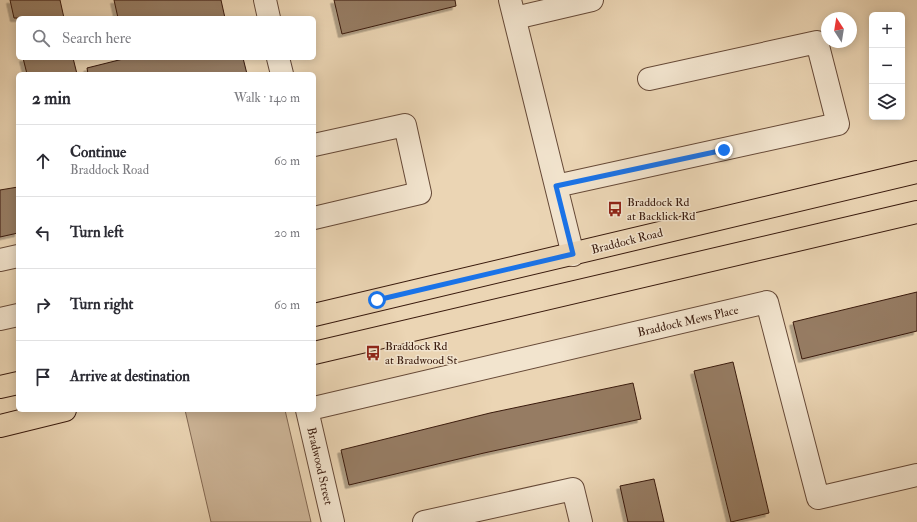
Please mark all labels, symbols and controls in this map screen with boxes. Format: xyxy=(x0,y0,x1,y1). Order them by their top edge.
north arrow xyxy=(821,12,857,48)
map controls xyxy=(869,12,905,120)
button: + xyxy=(869,12,905,48)
search box xyxy=(16,16,316,60)
icon: search xyxy=(30,27,52,49)
text: Search here xyxy=(62,29,131,48)
button: − xyxy=(869,48,905,84)
button: layers xyxy=(869,84,905,120)
text: 2 min xyxy=(32,88,71,109)
text: Walk · 140 m xyxy=(234,90,300,106)
route end xyxy=(715,141,733,159)
text: Continue xyxy=(70,143,126,162)
icon: ahead xyxy=(32,150,54,172)
text: 60 m xyxy=(274,153,300,169)
text: Braddock Road xyxy=(70,162,149,178)
place label: Braddock Rd at Backlick Rd xyxy=(627,195,696,224)
bus stop icon: Braddock Rd at Backlick Rd xyxy=(606,200,624,218)
icon: left xyxy=(32,222,54,244)
text: Turn left xyxy=(70,223,124,242)
text: 20 m xyxy=(274,225,300,241)
street label: Braddock Road xyxy=(590,225,664,258)
route start xyxy=(368,291,386,309)
icon: right xyxy=(32,294,54,316)
text: Turn right xyxy=(70,295,133,314)
text: 60 m xyxy=(274,297,300,313)
street label: Braddock Mews Place xyxy=(636,303,740,340)
place label: Braddock Rd at Bradwood St xyxy=(385,339,457,368)
bus stop icon: Braddock Rd at Bradwood St xyxy=(364,344,382,362)
icon: arrive xyxy=(32,366,54,388)
text: Arrive at destination xyxy=(70,367,190,386)
street label: Bradwood Street xyxy=(303,426,336,507)

